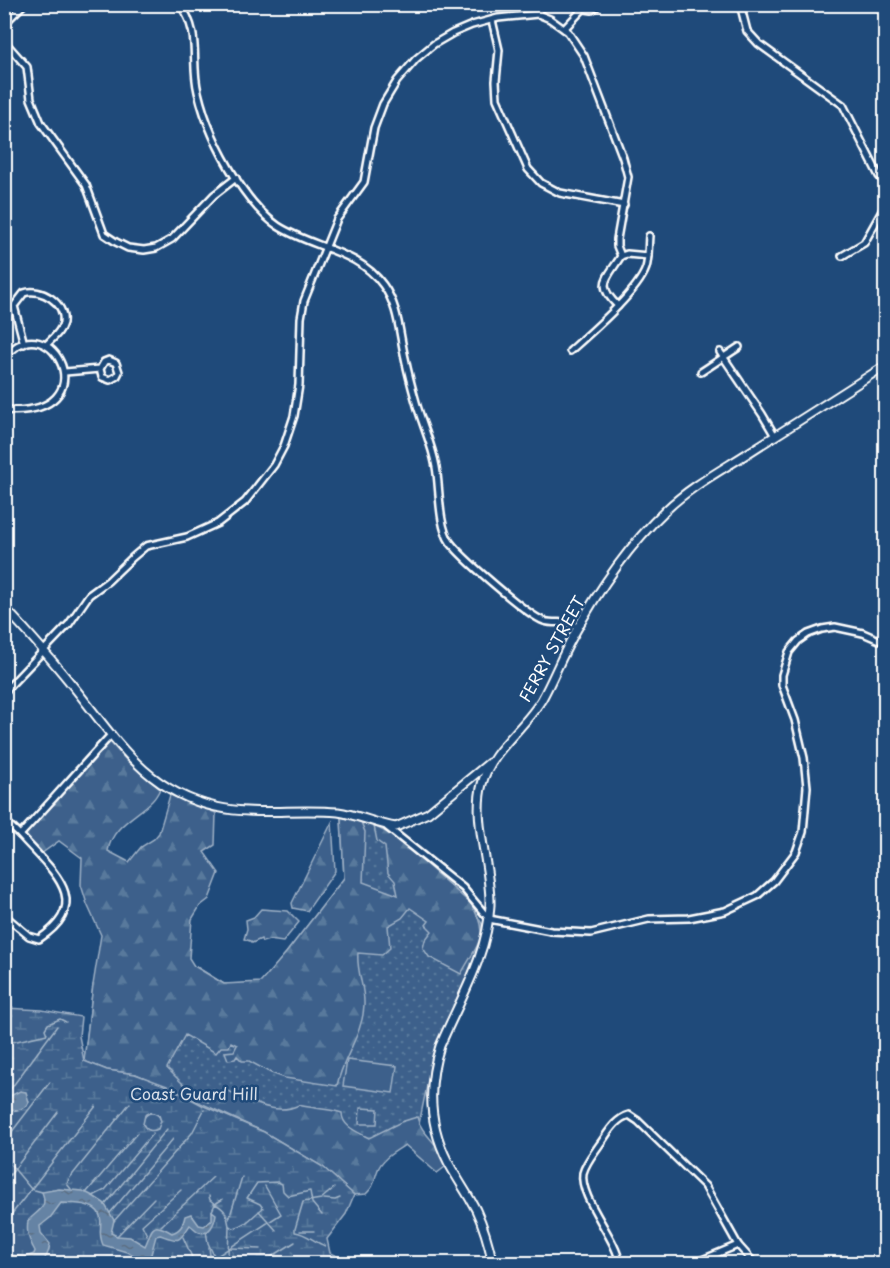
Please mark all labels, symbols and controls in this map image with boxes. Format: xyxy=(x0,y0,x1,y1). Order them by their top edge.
street label: FERRY STREET xyxy=(512,591,590,706)
park label: Coast Guard Hill xyxy=(130,1081,258,1105)

